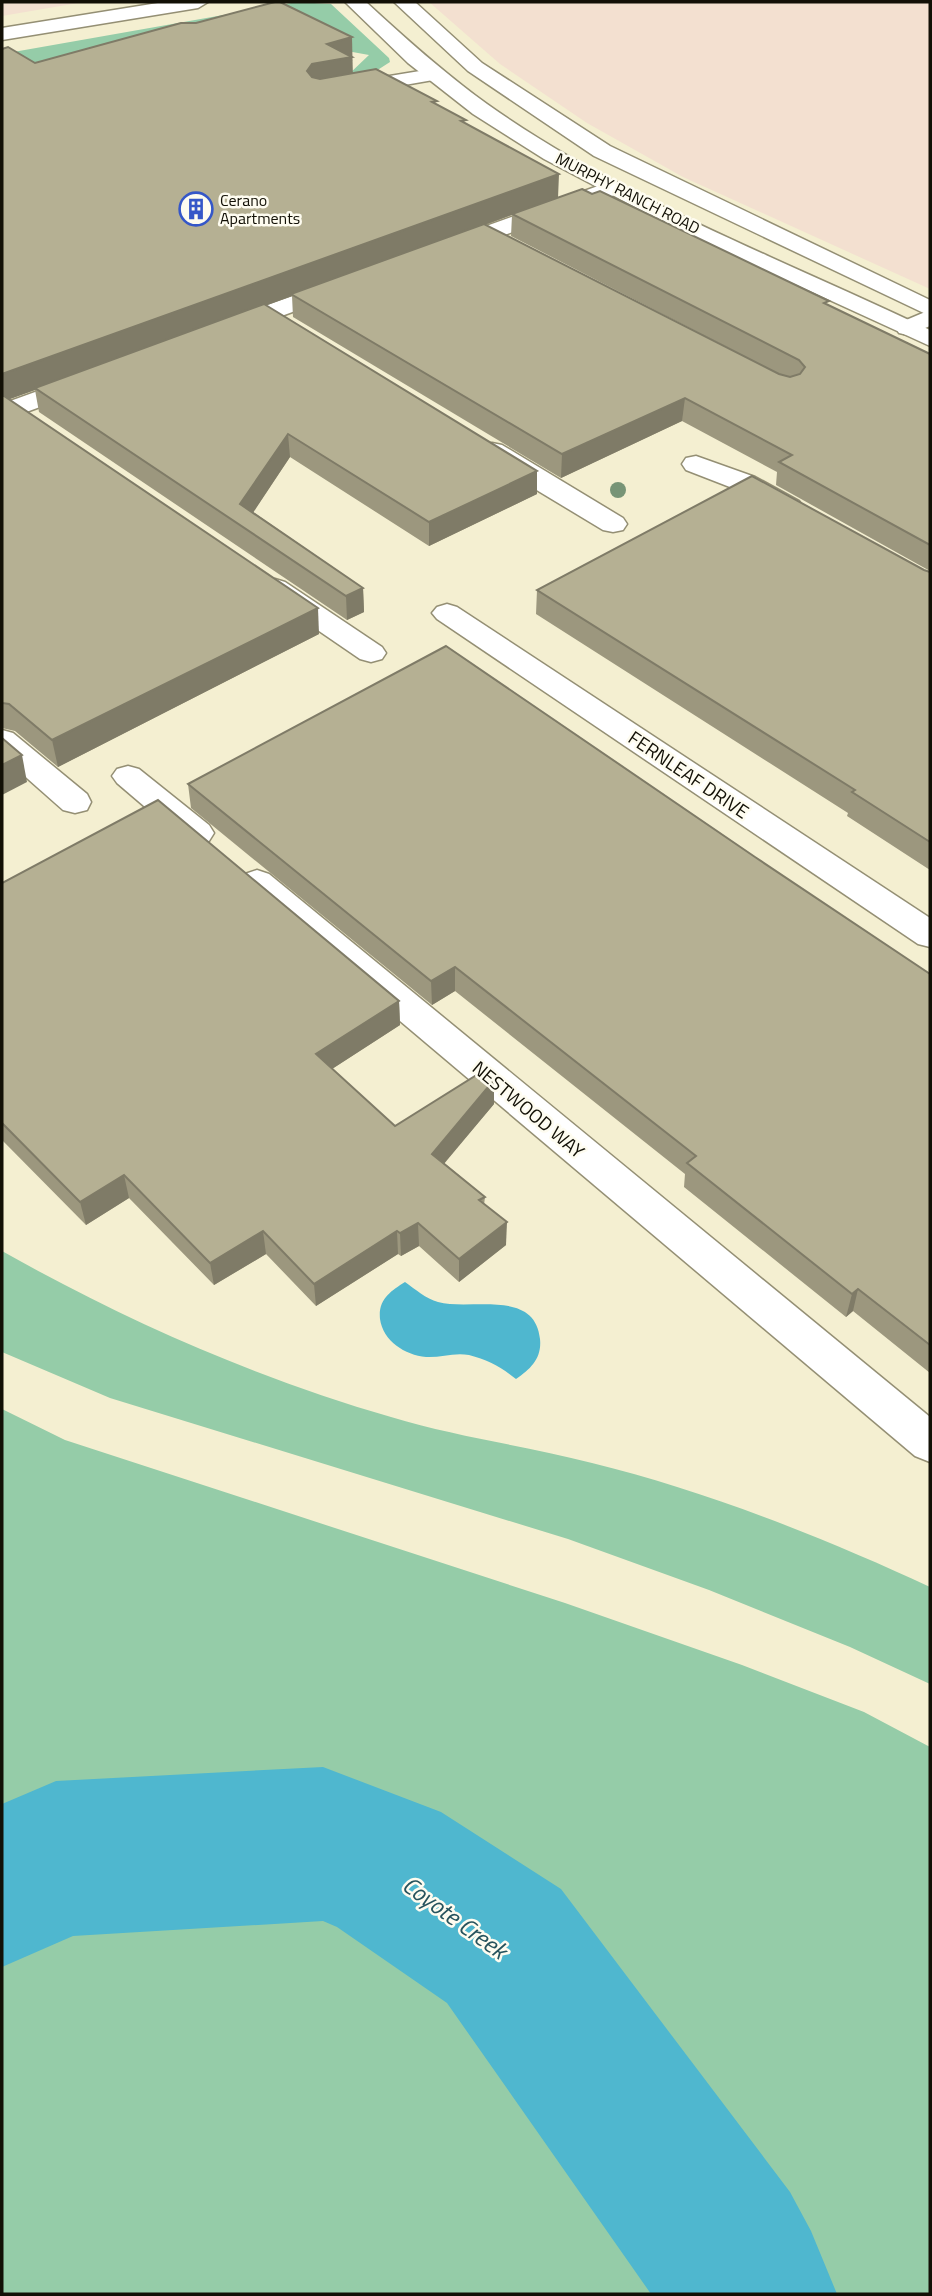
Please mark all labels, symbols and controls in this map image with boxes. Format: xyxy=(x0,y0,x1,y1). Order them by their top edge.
street label: MURPHY RANCH ROAD xyxy=(552,146,704,240)
place label: Cerano Apartments xyxy=(220,188,300,230)
building icon: Cerano Apartments xyxy=(177,190,215,228)
street label: FERNLEAF DRIVE xyxy=(623,723,755,825)
street label: NESTWOOD WAY xyxy=(466,1053,592,1165)
water label: Coyote Creek xyxy=(395,1867,518,1969)

